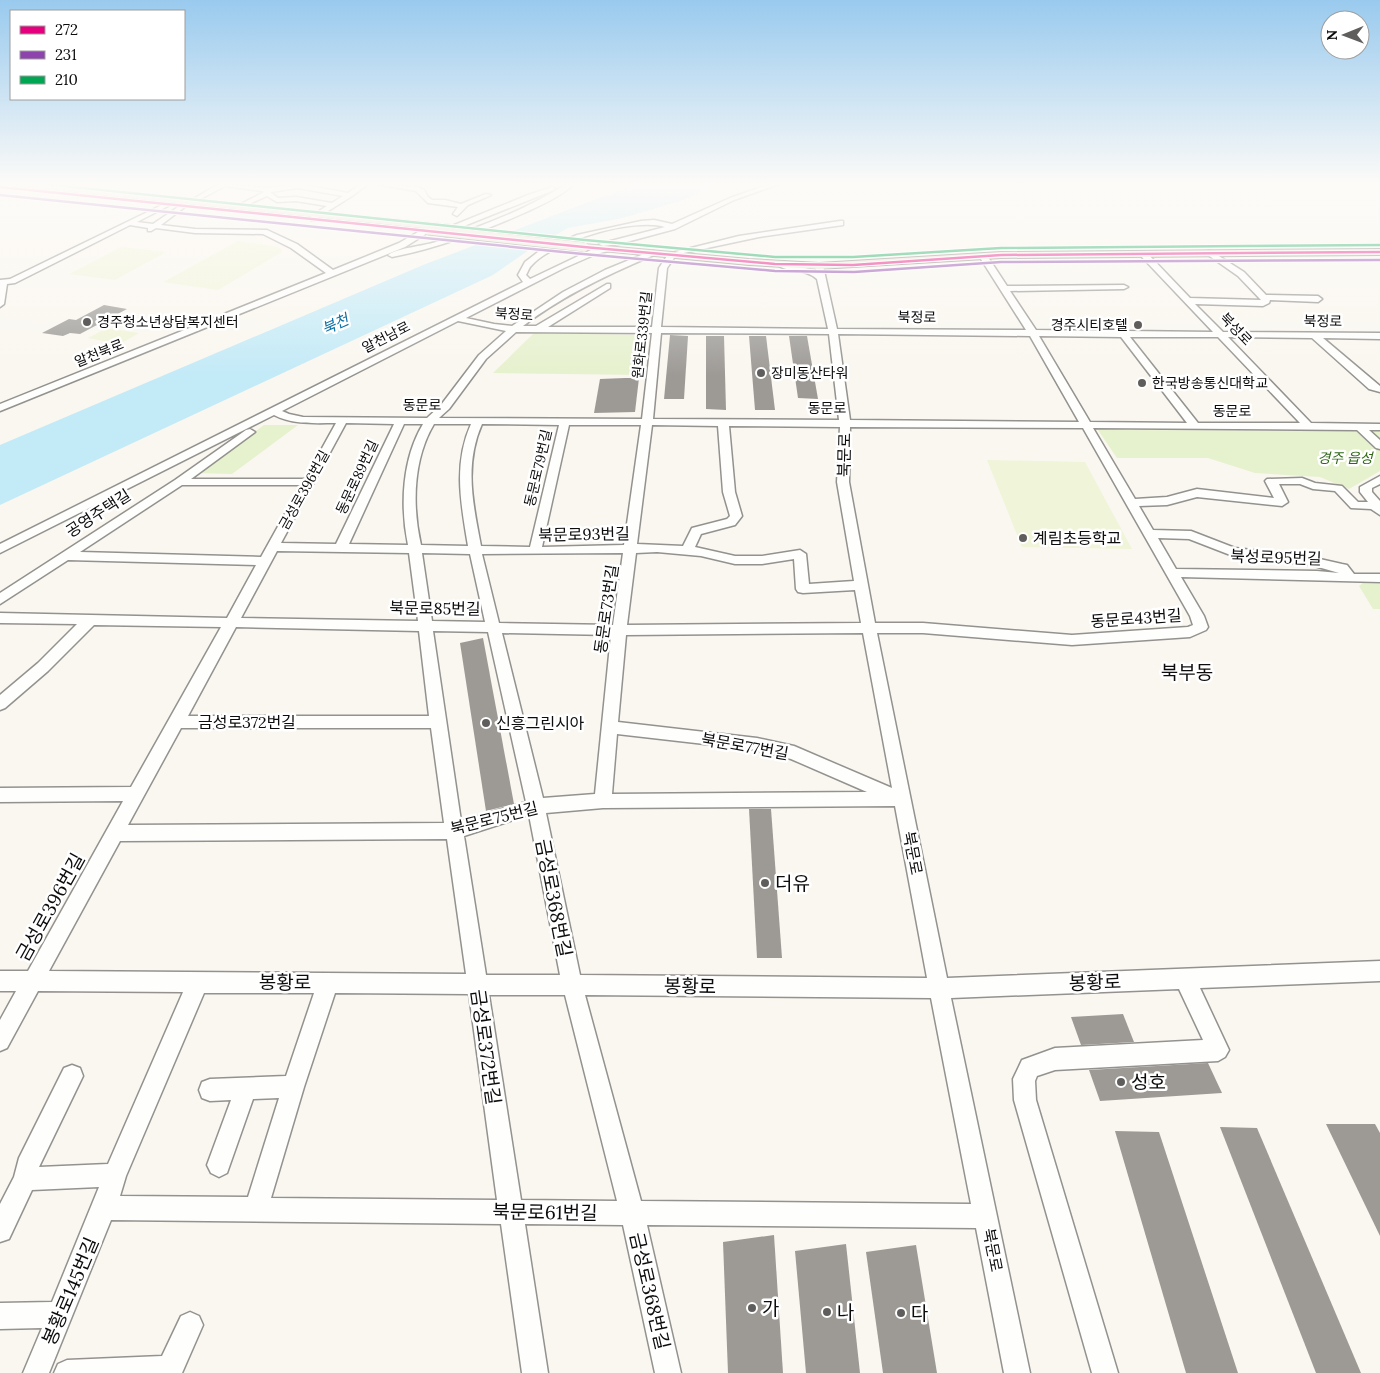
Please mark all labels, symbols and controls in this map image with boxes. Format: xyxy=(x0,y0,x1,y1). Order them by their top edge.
legend xyxy=(10,10,185,100)
north arrow xyxy=(1320,10,1370,60)
text: 272 xyxy=(55,20,78,39)
text: N xyxy=(1323,29,1341,41)
text: 231 xyxy=(55,45,77,64)
text: 210 xyxy=(55,70,78,89)
street label: 원화로339번길 xyxy=(628,290,656,380)
street label: 북정로 xyxy=(494,304,534,324)
street label: 북정로 xyxy=(898,308,937,326)
water label: 북천 xyxy=(319,309,353,338)
street label: 북성로 xyxy=(1216,309,1256,349)
street label: 북정로 xyxy=(1304,312,1343,330)
place label: 경주청소년상담복지센터 xyxy=(97,313,239,331)
marker: 경주청소년상담복지센터 xyxy=(81,316,93,328)
place label: 경주시티호텔 xyxy=(1051,316,1128,334)
street label: 알천남로 xyxy=(359,317,413,357)
marker: 경주시티호텔 xyxy=(1132,319,1144,331)
street label: 알천북로 xyxy=(72,335,126,371)
place label: 장미동산타워 xyxy=(771,364,848,382)
marker: 장미동산타워 xyxy=(755,367,767,379)
place label: 한국방송통신대학교 xyxy=(1152,374,1268,392)
marker: 한국방송통신대학교 xyxy=(1136,377,1148,389)
street label: 동문로 xyxy=(403,396,441,414)
street label: 동문로 xyxy=(808,399,846,417)
street label: 동문로 xyxy=(1213,402,1251,420)
street label: 동문로79번길 xyxy=(520,428,556,508)
street label: 북문로 xyxy=(834,432,854,477)
street label: 동문로89번길 xyxy=(332,437,382,517)
street label: 금성로396번길 xyxy=(275,447,333,533)
park label: 경주 읍성 xyxy=(1317,449,1375,467)
street label: 공영주택길 xyxy=(62,485,134,541)
street label: 북문로93번길 xyxy=(538,523,630,545)
place label: 계림초등학교 xyxy=(1033,528,1121,548)
marker: 계림초등학교 xyxy=(1017,532,1029,544)
street label: 북성로95번길 xyxy=(1230,545,1322,569)
street label: 동문로73번길 xyxy=(590,563,622,655)
street label: 북문로85번길 xyxy=(389,597,481,619)
street label: 동문로43번길 xyxy=(1090,605,1182,631)
district label: 북부동 xyxy=(1161,660,1213,684)
street label: 금성로372번길 xyxy=(198,712,296,732)
place label: 신흥그린시아 xyxy=(496,713,585,733)
marker: 신흥그린시아 xyxy=(480,717,492,729)
street label: 북문로77번길 xyxy=(700,728,790,764)
street label: 북문로75번길 xyxy=(448,797,540,839)
street label: 북문로 xyxy=(899,829,927,877)
street label: 금성로368번길 xyxy=(531,837,577,959)
street label: 금성로396번길 xyxy=(10,849,90,965)
place label: 더유 xyxy=(775,871,810,895)
marker: 더유 xyxy=(759,877,771,889)
street label: 봉황로 xyxy=(1068,969,1122,995)
street label: 봉황로 xyxy=(259,970,311,994)
street label: 봉황로 xyxy=(664,974,716,998)
street label: 금성로372번길 xyxy=(466,988,506,1106)
place label: 성호 xyxy=(1131,1070,1166,1094)
marker: 성호 xyxy=(1115,1076,1127,1088)
street label: 북문로61번길 xyxy=(492,1199,598,1225)
street label: 북문로 xyxy=(979,1226,1007,1274)
street label: 금성로368번길 xyxy=(625,1230,675,1352)
street label: 봉황로145번길 xyxy=(36,1233,104,1349)
place label: 가 xyxy=(762,1296,779,1320)
place label: 나 xyxy=(837,1300,854,1324)
place label: 다 xyxy=(911,1301,928,1325)
marker: 가 xyxy=(746,1302,758,1314)
marker: 나 xyxy=(821,1306,833,1318)
marker: 다 xyxy=(895,1307,907,1319)

